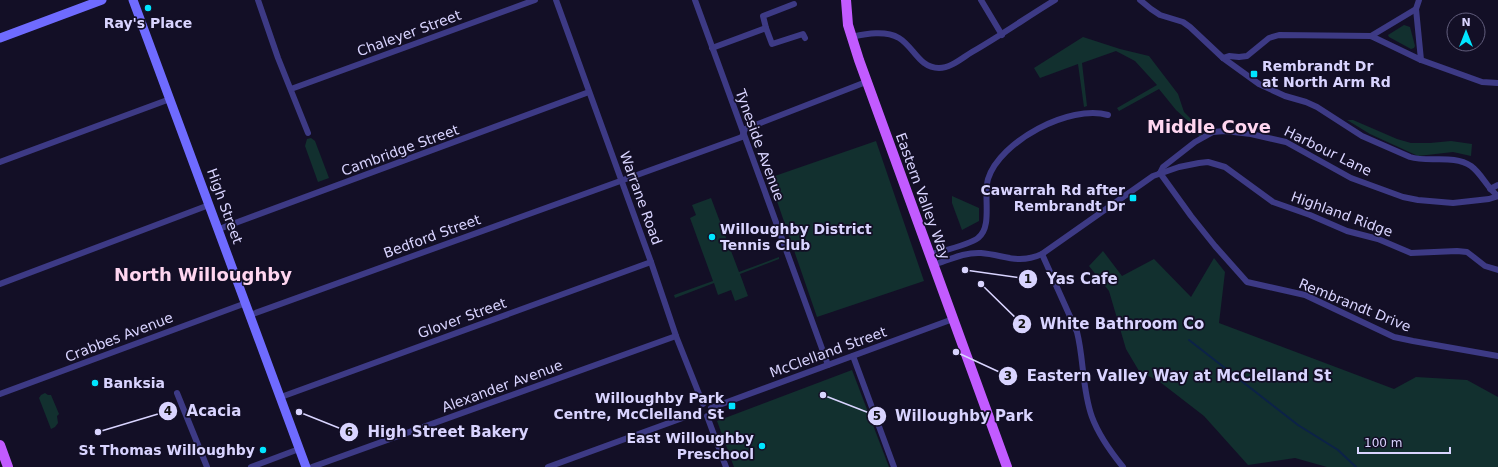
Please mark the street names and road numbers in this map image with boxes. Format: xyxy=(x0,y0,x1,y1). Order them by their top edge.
street label: Chaleyer Street xyxy=(355,7,464,59)
street label: Tyneside Avenue xyxy=(732,86,788,203)
street label: Cambridge Street xyxy=(339,121,461,179)
street label: Harbour Lane xyxy=(1282,123,1374,179)
street label: Eastern Valley Way xyxy=(893,130,953,262)
street label: Warrane Road xyxy=(617,149,665,247)
street label: High Street xyxy=(204,166,246,246)
street label: Highland Ridge xyxy=(1289,188,1395,240)
street label: Bedford Street xyxy=(381,211,483,261)
street label: Rembrandt Drive xyxy=(1297,275,1413,335)
street label: Glover Street xyxy=(416,294,509,341)
street label: Crabbes Avenue xyxy=(63,309,175,365)
street label: McClelland Street xyxy=(767,323,889,381)
street label: Alexander Avenue xyxy=(439,357,565,415)

